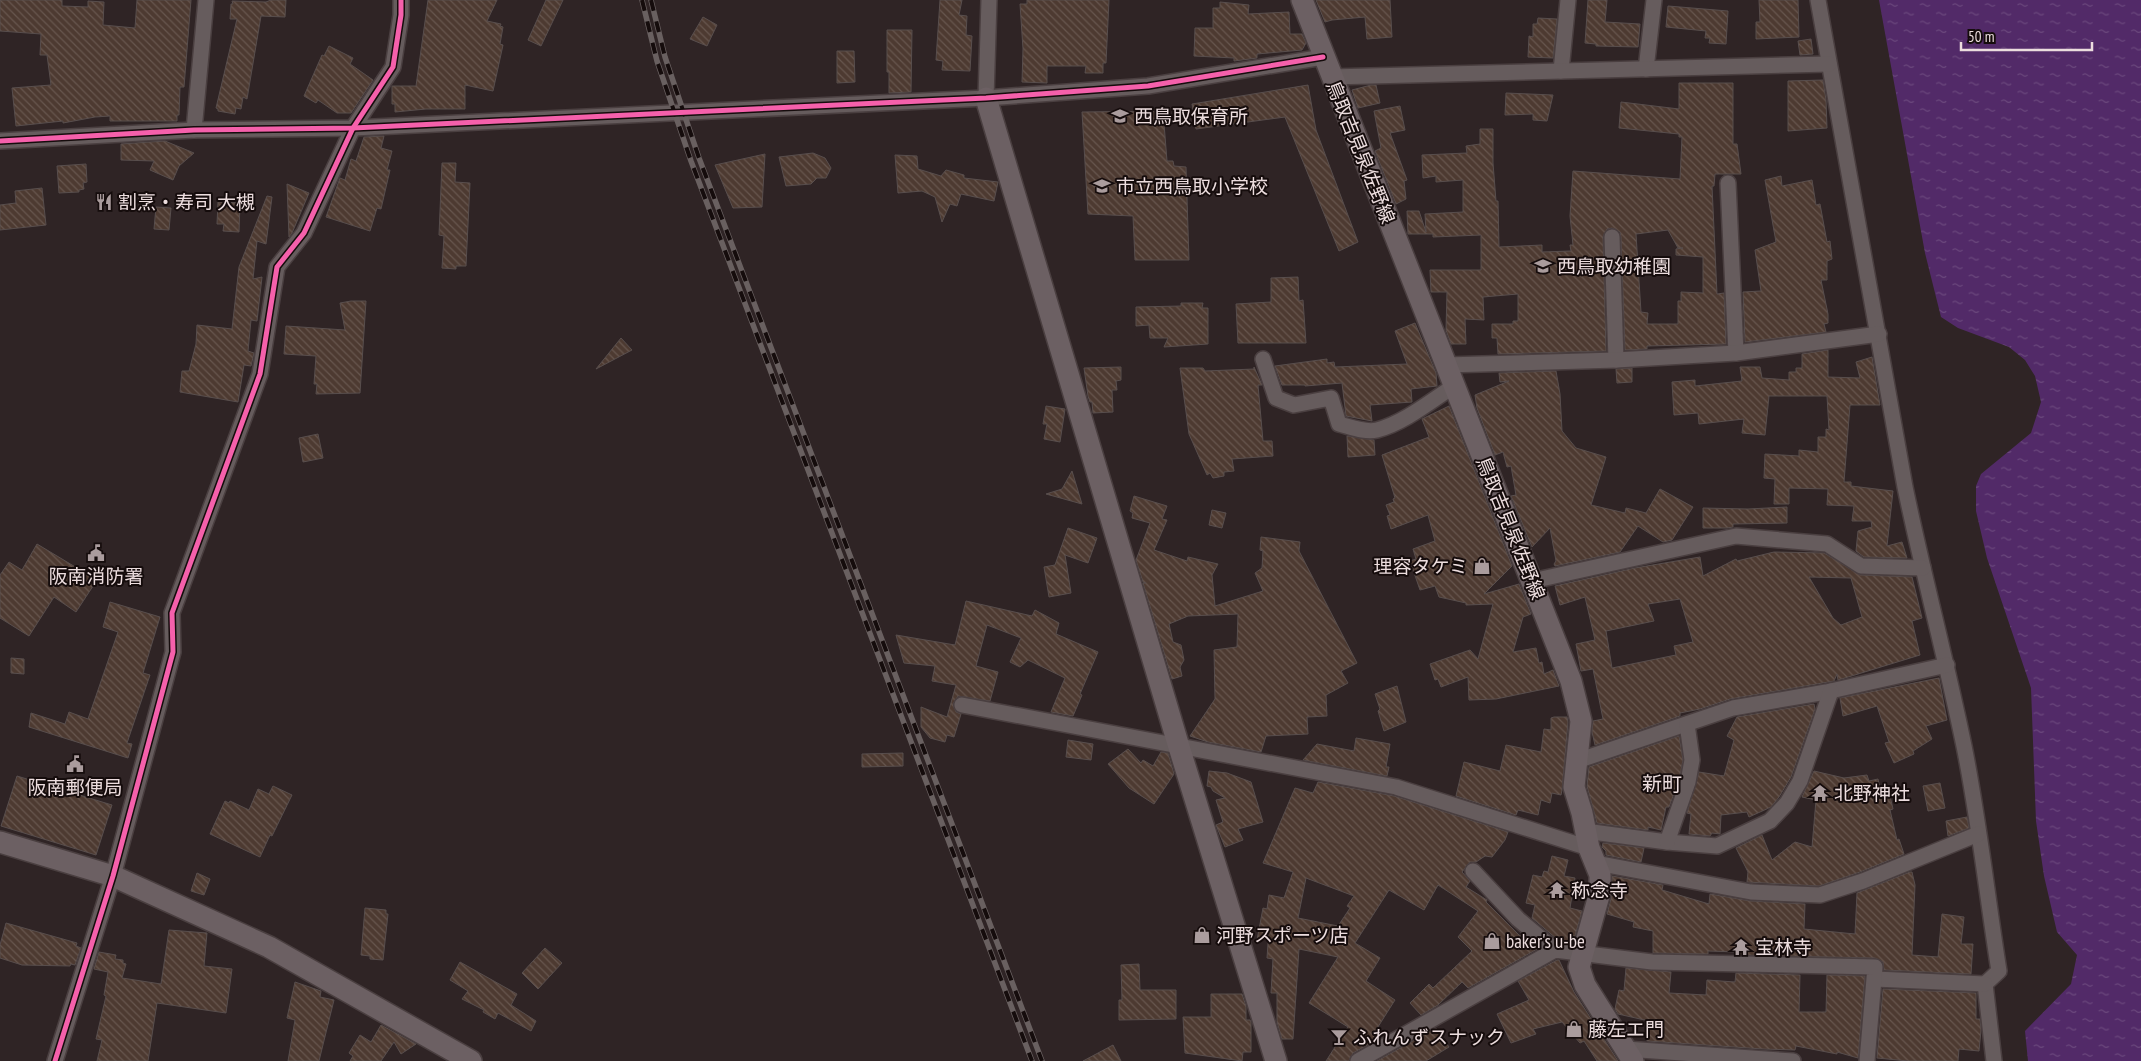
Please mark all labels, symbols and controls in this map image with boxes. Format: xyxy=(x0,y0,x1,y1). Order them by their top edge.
scale bar xyxy=(1961,20,2092,52)
text: 50 m xyxy=(1968,27,1994,46)
street label: 鳥取吉見泉佐野線 xyxy=(1321,77,1401,227)
place label: 西鳥取保育所 xyxy=(1134,104,1248,128)
school or university icon: 西鳥取保育所 xyxy=(1110,106,1130,126)
place label: 市立西鳥取小学校 xyxy=(1116,174,1268,198)
school or university icon: 市立西鳥取小学校 xyxy=(1092,176,1112,196)
place label: 割烹・寿司 大槻 xyxy=(118,190,255,214)
restaurant icon: 割烹・寿司 大槻 xyxy=(94,192,114,212)
place label: 西鳥取幼稚園 xyxy=(1557,254,1671,278)
school or university icon: 西鳥取幼稚園 xyxy=(1533,256,1553,276)
street label: 鳥取吉見泉佐野線 xyxy=(1471,453,1551,603)
public building icon: 阪南消防署 xyxy=(86,543,106,563)
place label: 理容タケミ xyxy=(1374,554,1468,578)
shop icon: 理容タケミ xyxy=(1472,556,1492,576)
place label: 阪南消防署 xyxy=(48,564,144,588)
public building icon: 阪南郵便局 xyxy=(65,754,85,774)
district label: 新町 xyxy=(1642,771,1682,797)
place label: 阪南郵便局 xyxy=(27,775,123,799)
place label: 北野神社 xyxy=(1834,781,1910,805)
temple icon: 北野神社 xyxy=(1810,783,1830,803)
place label: 称念寺 xyxy=(1571,878,1628,902)
temple icon: 称念寺 xyxy=(1547,880,1567,900)
place label: 河野スポーツ店 xyxy=(1216,923,1349,947)
shop icon: 河野スポーツ店 xyxy=(1192,925,1212,945)
place label: baker's u-be xyxy=(1506,929,1585,953)
shop icon: baker's u-be xyxy=(1482,931,1502,951)
place label: 宝林寺 xyxy=(1755,935,1812,959)
temple icon: 宝林寺 xyxy=(1731,937,1751,957)
place label: 藤左エ門 xyxy=(1588,1017,1664,1041)
shop icon: 藤左エ門 xyxy=(1564,1019,1584,1039)
place label: ふれんずスナック xyxy=(1353,1025,1505,1049)
bar icon: ふれんずスナック xyxy=(1329,1027,1349,1047)

